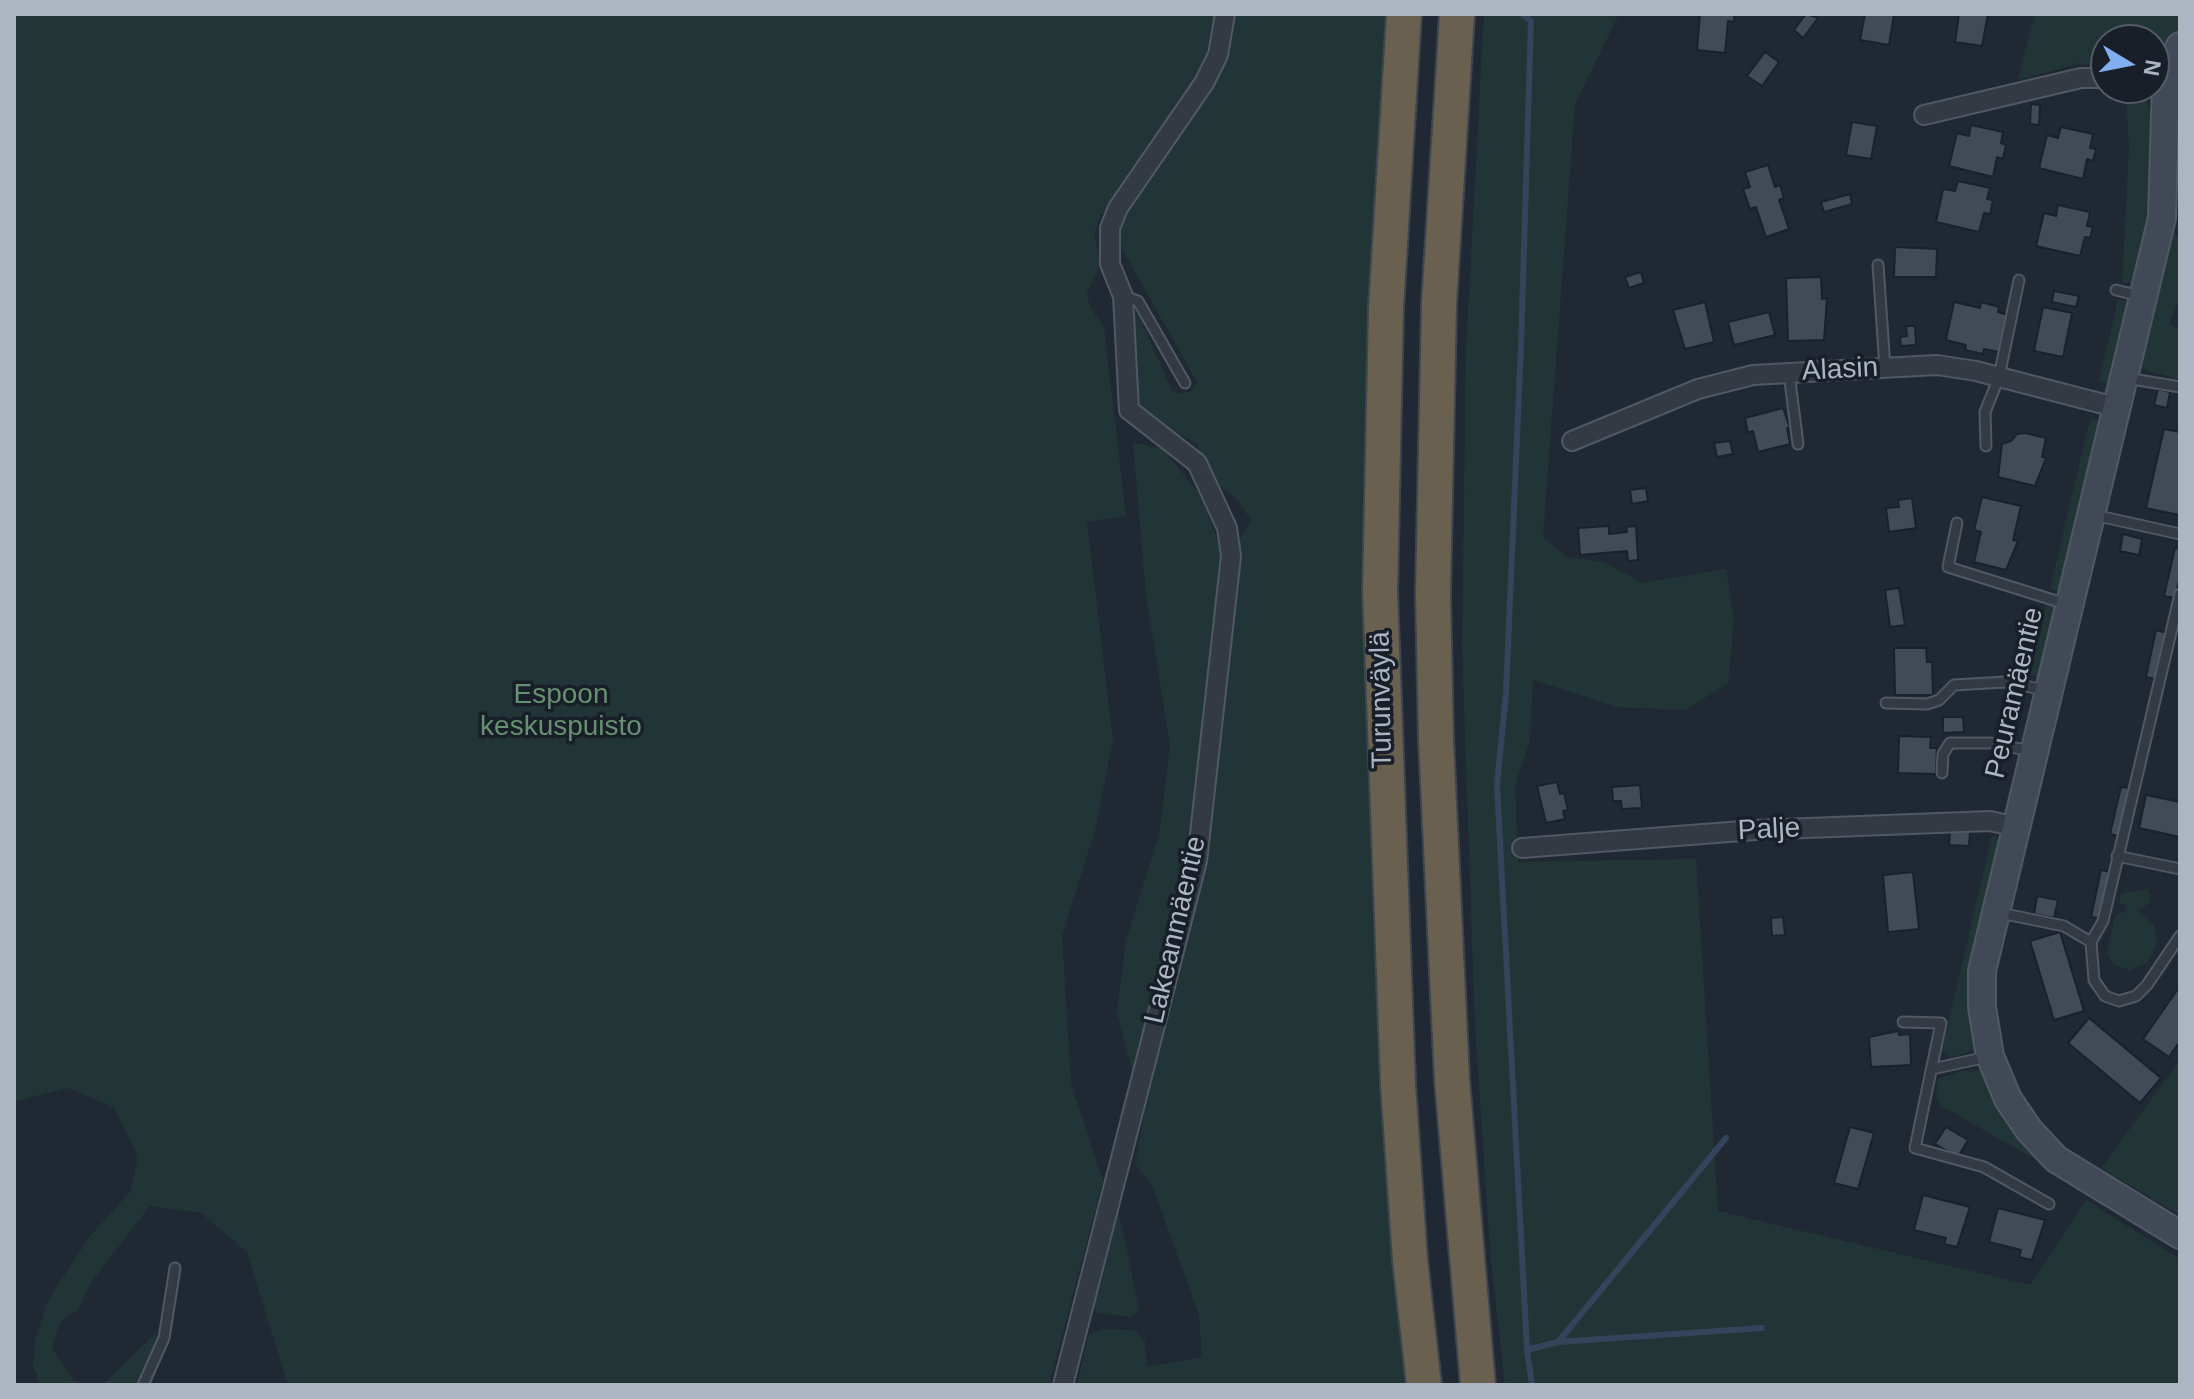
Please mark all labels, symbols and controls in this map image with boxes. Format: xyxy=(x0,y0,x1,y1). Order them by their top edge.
north arrow xyxy=(2090,24,2170,104)
text: N xyxy=(2138,58,2166,78)
street label: Alasin xyxy=(1801,351,1879,389)
street label: Peuramäentie xyxy=(1979,604,2051,782)
street label: Turunväylä xyxy=(1364,631,1400,769)
park label: Espoon keskuspuisto xyxy=(480,678,642,744)
street label: Palje xyxy=(1737,812,1801,848)
street label: Lakeanmäentie xyxy=(1138,833,1214,1027)

